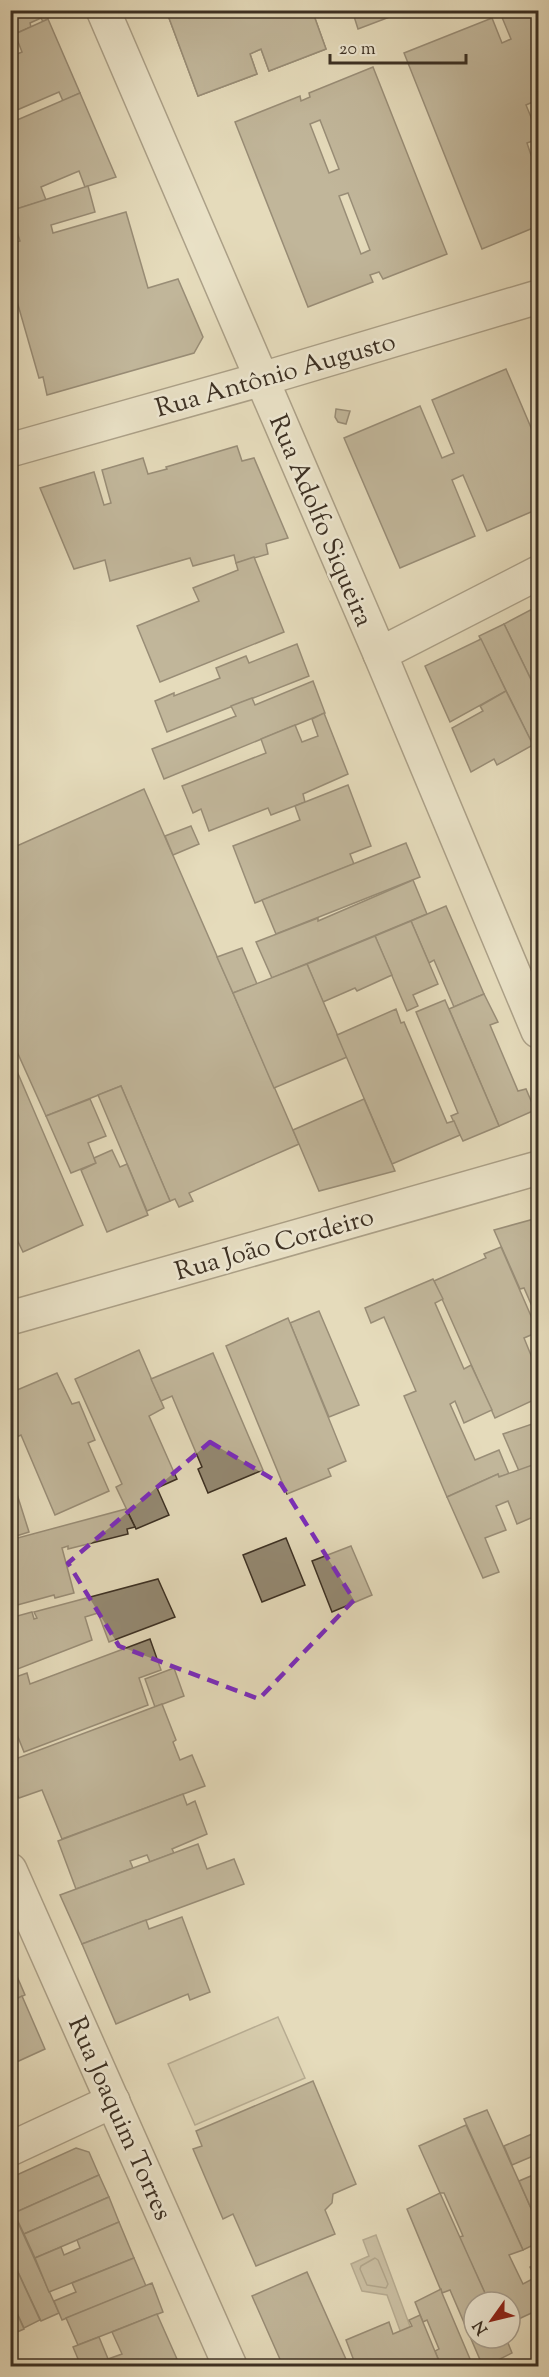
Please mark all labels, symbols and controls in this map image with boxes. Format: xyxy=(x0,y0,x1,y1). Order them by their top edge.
scale bar xyxy=(330,27,466,65)
text: 20 m xyxy=(339,37,376,63)
street label: Rua Antônio Augusto xyxy=(151,324,400,428)
street label: Rua Adolfo Siqueira xyxy=(258,409,381,633)
street label: Rua João Cordeiro xyxy=(171,1199,379,1292)
street label: Rua Joaquim Torres xyxy=(57,2011,180,2227)
north arrow xyxy=(462,2290,522,2350)
text: N xyxy=(468,2315,495,2339)

